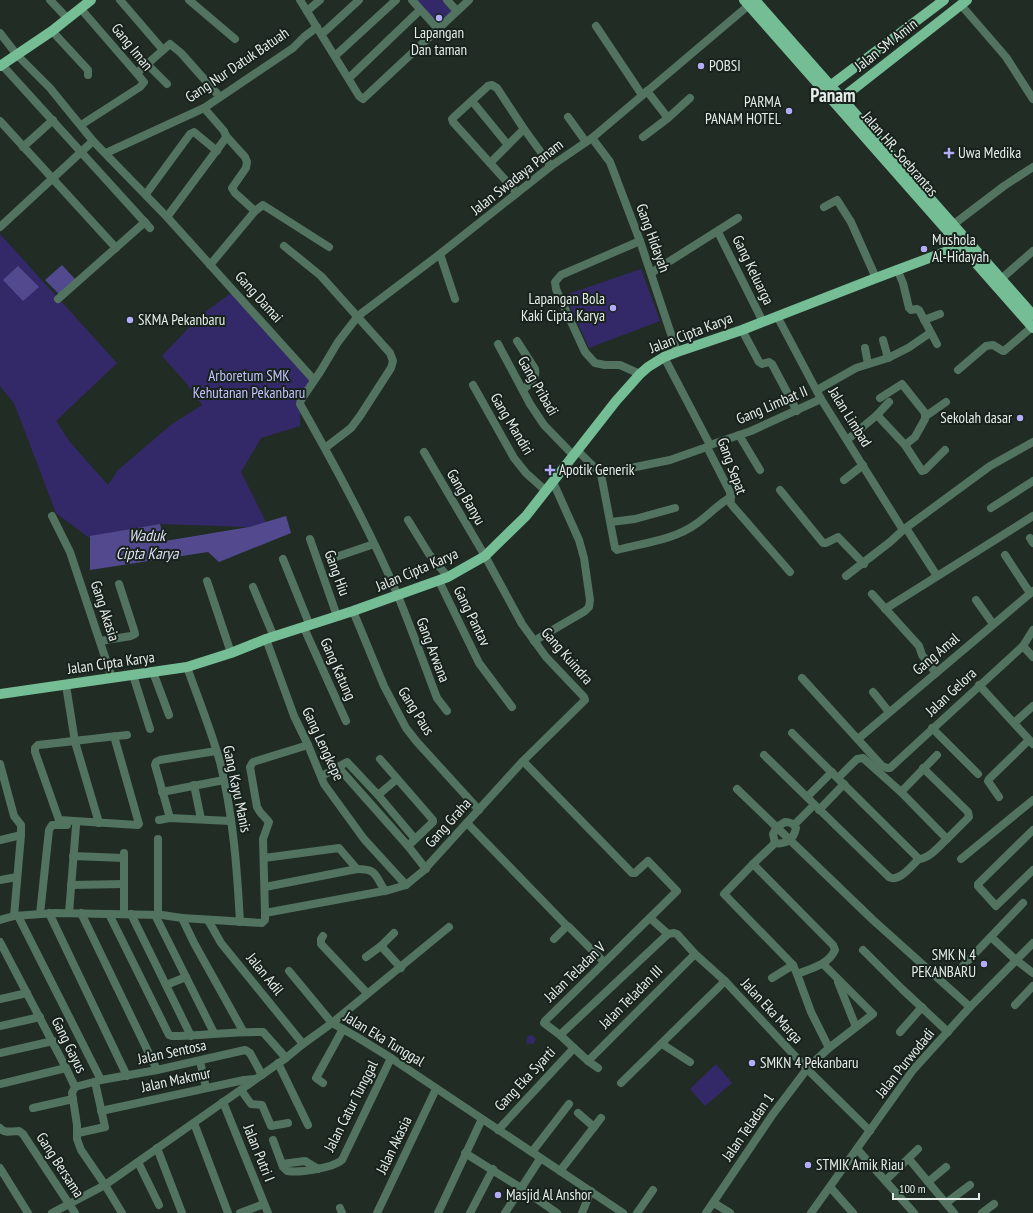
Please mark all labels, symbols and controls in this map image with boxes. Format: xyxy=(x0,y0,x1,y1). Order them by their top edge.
marker: Lapangan Dan taman xyxy=(434,13,444,23)
street label: Jalan SM Amin xyxy=(850,14,921,76)
street label: Gang Iman xyxy=(108,19,157,74)
street label: Gang Nur Datuk Batuah xyxy=(181,23,292,106)
place label: Lapangan Dan taman xyxy=(411,23,467,59)
place label: POBSI xyxy=(709,56,741,75)
marker: POBSI xyxy=(696,61,706,71)
district label: Panam xyxy=(810,83,856,107)
place label: PARMA PANAM HOTEL xyxy=(705,92,782,128)
marker: PARMA PANAM HOTEL xyxy=(784,106,794,116)
street label: Jalan HR. Soebrantas xyxy=(858,107,942,200)
street label: Jalan Swadaya Panam xyxy=(466,135,567,219)
place label: Uwa Medika xyxy=(958,143,1021,162)
marker: Uwa Medika xyxy=(943,147,955,159)
street label: Gang Hidayah xyxy=(632,201,675,275)
place label: Mushola Al-Hidayah xyxy=(932,230,989,266)
street label: Gang Keluarga xyxy=(728,232,778,308)
marker: Mushola Al-Hidayah xyxy=(919,244,929,254)
street label: Gang Damai xyxy=(231,267,287,326)
place label: Lapangan Bola Kaki Cipta Karya xyxy=(521,289,605,325)
marker: Lapangan Bola Kaki Cipta Karya xyxy=(608,303,618,313)
street label: Jalan Cipta Karya xyxy=(646,308,735,357)
place label: SKMA Pekanbaru xyxy=(138,310,225,329)
marker: SKMA Pekanbaru xyxy=(125,315,135,325)
street label: Gang Pribadi xyxy=(514,353,563,419)
park label: Arboretum SMK Kehutanan Pekanbaru xyxy=(193,366,305,402)
street label: Gang Limbat II xyxy=(733,381,810,428)
street label: Jalan Limbad xyxy=(824,382,876,450)
street label: Gang Mandiri xyxy=(487,389,538,458)
place label: Sekolah dasar xyxy=(940,408,1013,427)
marker: Sekolah dasar xyxy=(1015,413,1025,423)
street label: Gang Sepat xyxy=(713,435,751,497)
place label: Apotik Generik xyxy=(559,460,635,479)
marker: Apotik Generik xyxy=(544,464,556,476)
street label: Gang Banyu xyxy=(443,465,490,528)
water label: Waduk Cipta Karya xyxy=(116,525,180,563)
street label: Jalan Cipta Karya xyxy=(372,544,461,596)
street label: Gang Hiu xyxy=(320,547,355,598)
street label: Gang Akasia xyxy=(87,578,124,643)
street label: Gang Pantav xyxy=(450,583,495,649)
street label: Gang Arwana xyxy=(412,615,454,685)
street label: Gang Kuindra xyxy=(537,623,597,688)
street label: Gang Amal xyxy=(908,628,963,679)
street label: Gang Katung xyxy=(316,635,361,703)
street label: Jalan Cipta Karya xyxy=(65,647,156,678)
street label: Jalan Gelora xyxy=(921,663,980,721)
street label: Gang Paus xyxy=(394,683,439,738)
street label: Gang Lengkepe xyxy=(298,704,349,784)
street label: Gang Kayu Manis xyxy=(219,744,256,834)
street label: Gang Graha xyxy=(421,794,475,851)
street label: Jalan Teladan V xyxy=(539,938,609,1006)
place label: SMK N 4 PEKANBARU xyxy=(911,945,976,981)
street label: Jalan Adil xyxy=(242,948,288,999)
marker: SMK N 4 PEKANBARU xyxy=(979,959,989,969)
street label: Jalan Teladan III xyxy=(594,961,666,1033)
street label: Jalan Eka Marga xyxy=(737,973,807,1047)
street label: Jalan Eka Tunggal xyxy=(340,1007,429,1070)
street label: Gang Gayus xyxy=(48,1014,91,1076)
street label: Jalan Purwodadi xyxy=(870,1024,938,1102)
street label: Jalan Sentosa xyxy=(135,1035,208,1068)
street label: Gang Eka Syarti xyxy=(490,1043,559,1115)
place label: SMKN 4 Pekanbaru xyxy=(760,1053,859,1072)
street label: Jalan Catur Tunggal xyxy=(319,1056,382,1156)
marker: SMKN 4 Pekanbaru xyxy=(747,1058,757,1068)
street label: Jalan Makmur xyxy=(138,1063,213,1096)
street label: Jalan Teladan 1 xyxy=(717,1089,778,1165)
street label: Jalan Akasia xyxy=(371,1113,416,1178)
street label: Jalan Putri I xyxy=(239,1121,279,1184)
street label: Gang Bersama xyxy=(32,1129,88,1201)
place label: STMIK Amik Riau xyxy=(816,1155,904,1174)
marker: STMIK Amik Riau xyxy=(803,1160,813,1170)
scale bar xyxy=(893,1175,979,1201)
text: 100 m xyxy=(899,1181,926,1196)
place label: Masjid Al Anshor xyxy=(506,1185,593,1204)
marker: Masjid Al Anshor xyxy=(493,1190,503,1200)

